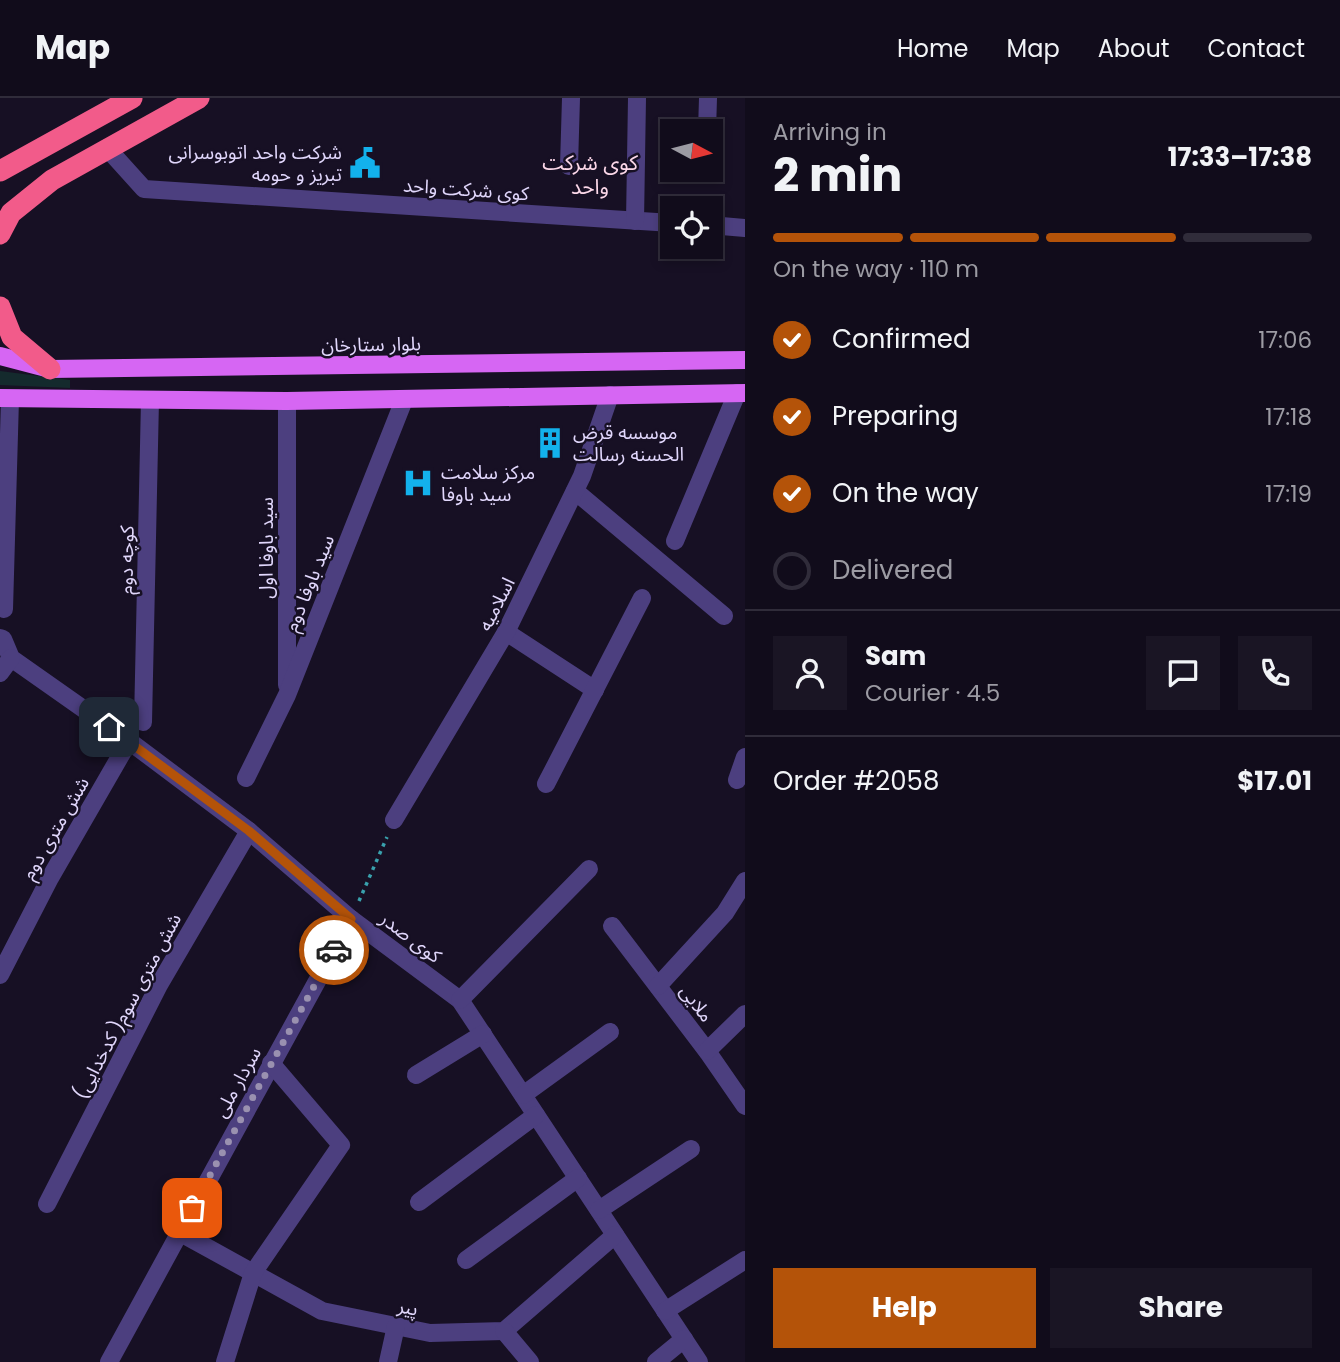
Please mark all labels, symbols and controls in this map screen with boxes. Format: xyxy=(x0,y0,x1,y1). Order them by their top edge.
text: Map xyxy=(35,24,110,71)
text: Home xyxy=(897,32,969,65)
text: Map xyxy=(1007,32,1060,65)
text: About xyxy=(1098,32,1169,65)
text: Contact xyxy=(1207,32,1305,65)
text: Arriving in xyxy=(773,116,887,148)
north arrow xyxy=(660,119,723,182)
map controls xyxy=(660,119,723,259)
place label: شرکت واحد اتوبوسرانی تبریز و حومه xyxy=(168,139,342,188)
text: 17:33–17:38 xyxy=(1168,139,1312,175)
text: 2 min xyxy=(773,143,902,207)
public building icon: شرکت واحد اتوبوسرانی تبریز و حومه xyxy=(348,146,382,180)
district label: کوی شرکت واحد xyxy=(542,148,638,201)
street label: کوی شرکت واحد xyxy=(402,172,531,207)
button: locate xyxy=(660,196,723,259)
text: On the way · 110 m xyxy=(773,253,979,285)
icon: check xyxy=(773,321,811,359)
text: Confirmed xyxy=(832,321,970,357)
text: 17:06 xyxy=(1258,324,1312,356)
street label: بلوار ستارخان xyxy=(321,330,421,359)
icon: check xyxy=(773,398,811,436)
text: Preparing xyxy=(832,398,958,434)
text: 17:18 xyxy=(1265,401,1312,433)
place label: موسسه قرض الحسنه رسالت xyxy=(573,419,684,468)
building icon: موسسه قرض الحسنه رسالت xyxy=(533,426,567,460)
place label: مرکز سلامت سید باوفا xyxy=(441,459,535,508)
hospital icon: مرکز سلامت سید باوفا xyxy=(401,466,435,500)
icon: check xyxy=(773,475,811,513)
text: On the way xyxy=(832,475,979,511)
text: 17:19 xyxy=(1265,478,1312,510)
street label: سید باوفا اول xyxy=(253,497,280,599)
street label: کوچه دوم xyxy=(112,524,142,595)
street label: سید باوفا دوم xyxy=(278,531,342,636)
text: Delivered xyxy=(832,552,953,588)
street label: اسلامیه xyxy=(471,573,521,636)
button: person xyxy=(773,636,847,710)
button: chat xyxy=(1146,636,1220,710)
button: phone xyxy=(1238,636,1312,710)
text: Sam xyxy=(865,638,926,674)
text: Courier · 4.5 xyxy=(865,677,1000,709)
pin xyxy=(79,697,139,757)
icon: home xyxy=(90,708,128,746)
text: Order #2058 xyxy=(773,763,939,799)
text: $17.01 xyxy=(1237,763,1312,799)
street label: شش متری دوم xyxy=(15,772,97,885)
street label: کوی صدر xyxy=(374,905,448,970)
street label: (کدخدایی )شش متری سوم xyxy=(67,908,189,1104)
courier xyxy=(299,915,369,985)
icon: car xyxy=(315,931,353,969)
street label: ملایی xyxy=(673,979,720,1028)
street label: سردار ملی xyxy=(207,1042,268,1123)
pin xyxy=(162,1178,222,1238)
icon: bag xyxy=(173,1189,211,1227)
button: Help xyxy=(773,1268,1036,1348)
button: Share xyxy=(1050,1268,1312,1348)
street label: پیر xyxy=(394,1292,420,1323)

